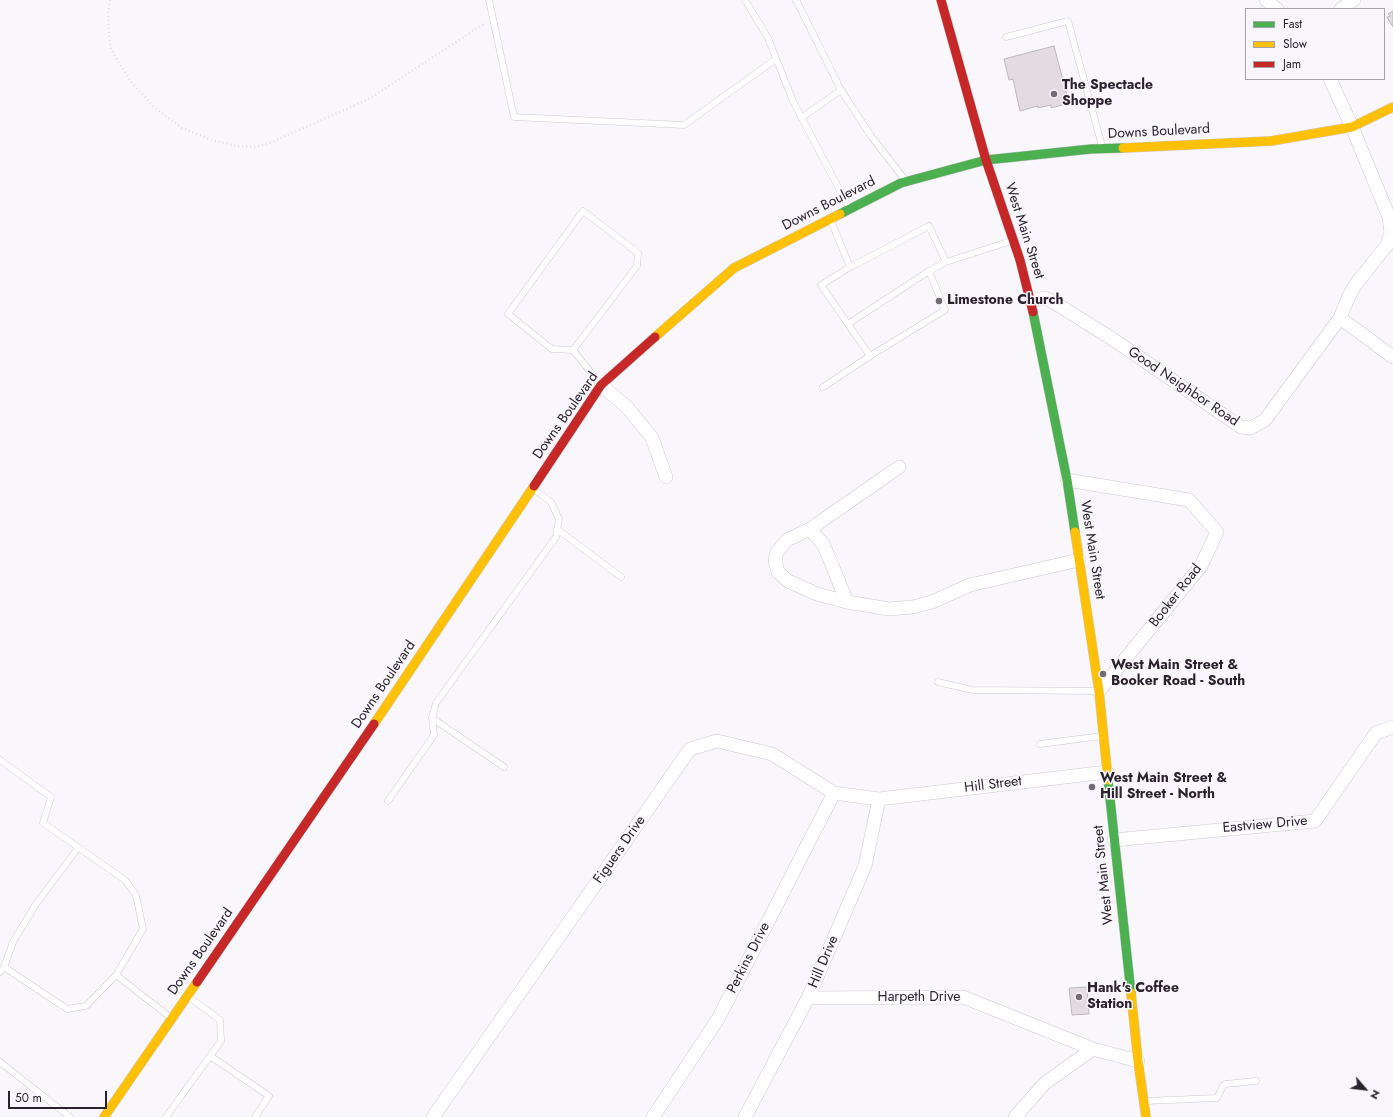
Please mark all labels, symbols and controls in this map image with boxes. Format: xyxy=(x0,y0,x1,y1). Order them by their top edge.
legend xyxy=(1245,8,1385,80)
text: Fast xyxy=(1283,15,1302,33)
text: Slow xyxy=(1283,35,1307,53)
text: Jam xyxy=(1283,55,1301,73)
place label: The Spectacle Shoppe xyxy=(1062,78,1153,110)
marker: The Spectacle Shoppe xyxy=(1049,89,1059,99)
street label: Downs Boulevard xyxy=(1107,121,1211,143)
street label: Downs Boulevard xyxy=(780,173,878,235)
street label: West Main Street xyxy=(1001,181,1047,281)
place label: Limestone Church xyxy=(947,293,1063,309)
marker: Limestone Church xyxy=(934,296,944,306)
street label: Good Neighbor Road xyxy=(1124,344,1242,430)
street label: Downs Boulevard xyxy=(530,369,602,463)
street label: West Main Street xyxy=(1076,499,1108,601)
street label: Booker Road xyxy=(1146,561,1206,631)
street label: Downs Boulevard xyxy=(348,638,420,732)
place label: West Main Street & Booker Road - South xyxy=(1111,658,1245,690)
marker: West Main Street & Booker Road - South xyxy=(1098,669,1108,679)
place label: West Main Street & Hill Street - North xyxy=(1100,771,1227,804)
street label: Hill Street xyxy=(963,773,1023,797)
marker: West Main Street & Hill Street - North xyxy=(1087,782,1097,792)
street label: Figuers Drive xyxy=(590,813,650,887)
street label: Eastview Drive xyxy=(1222,813,1308,837)
street label: West Main Street xyxy=(1090,824,1118,926)
street label: Downs Boulevard xyxy=(165,905,237,999)
street label: Perkins Drive xyxy=(724,920,774,996)
street label: Hill Drive xyxy=(805,933,843,991)
place label: Hank's Coffee Station xyxy=(1087,981,1179,1014)
street label: Harpeth Drive xyxy=(878,990,960,1006)
marker: Hank's Coffee Station xyxy=(1074,992,1084,1002)
north arrow xyxy=(1345,1069,1385,1109)
scale bar xyxy=(10,1083,109,1109)
text: N xyxy=(1366,1087,1385,1102)
text: 50 m xyxy=(15,1089,42,1107)

